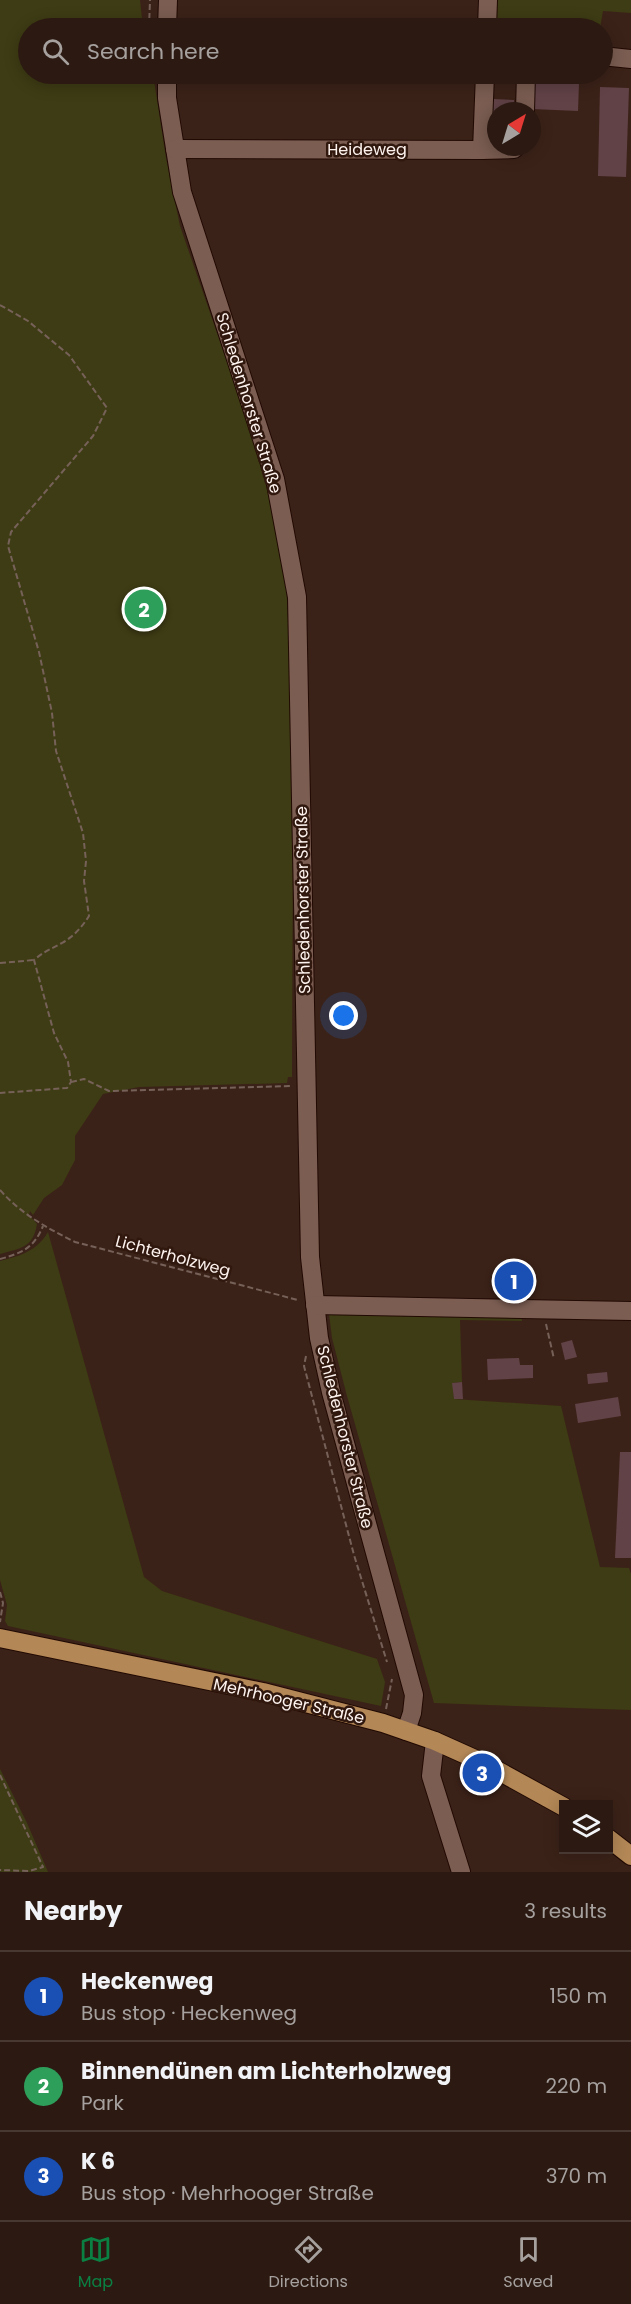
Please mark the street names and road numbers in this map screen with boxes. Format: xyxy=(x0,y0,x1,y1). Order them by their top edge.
street label: Heideweg xyxy=(327,138,407,161)
street label: Schledenhorster Straße xyxy=(211,310,287,496)
street label: Schledenhorster Straße xyxy=(290,806,316,994)
street label: Lichterholzweg xyxy=(113,1230,233,1282)
street label: Schledenhorster Straße xyxy=(311,1343,379,1531)
street label: Mehrhooger Straße xyxy=(211,1672,367,1730)

